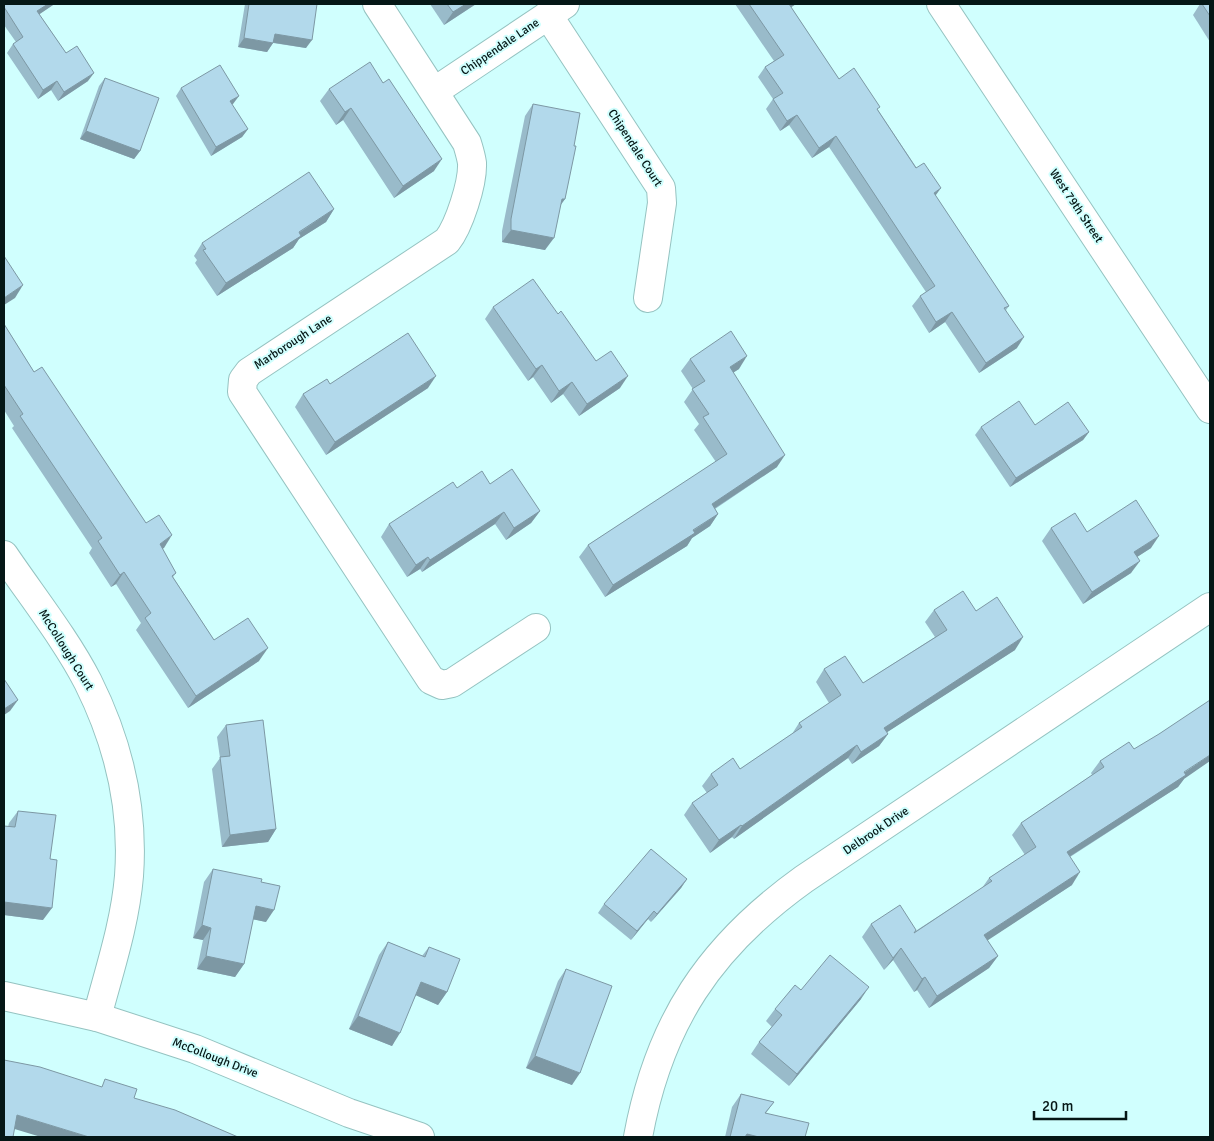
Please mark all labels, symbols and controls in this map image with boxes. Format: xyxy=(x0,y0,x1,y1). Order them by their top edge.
street label: Chippendale Lane xyxy=(458,15,542,79)
street label: Chipendale Court xyxy=(604,106,666,190)
street label: West 79th Street xyxy=(1046,166,1106,246)
street label: Marborough Lane xyxy=(251,311,335,373)
street label: McCollough Court xyxy=(35,607,97,693)
street label: Delbrook Drive xyxy=(840,804,912,858)
street label: McCollough Drive xyxy=(170,1035,260,1081)
scale bar xyxy=(1034,1088,1126,1120)
text: 20 m xyxy=(1042,1097,1073,1115)

